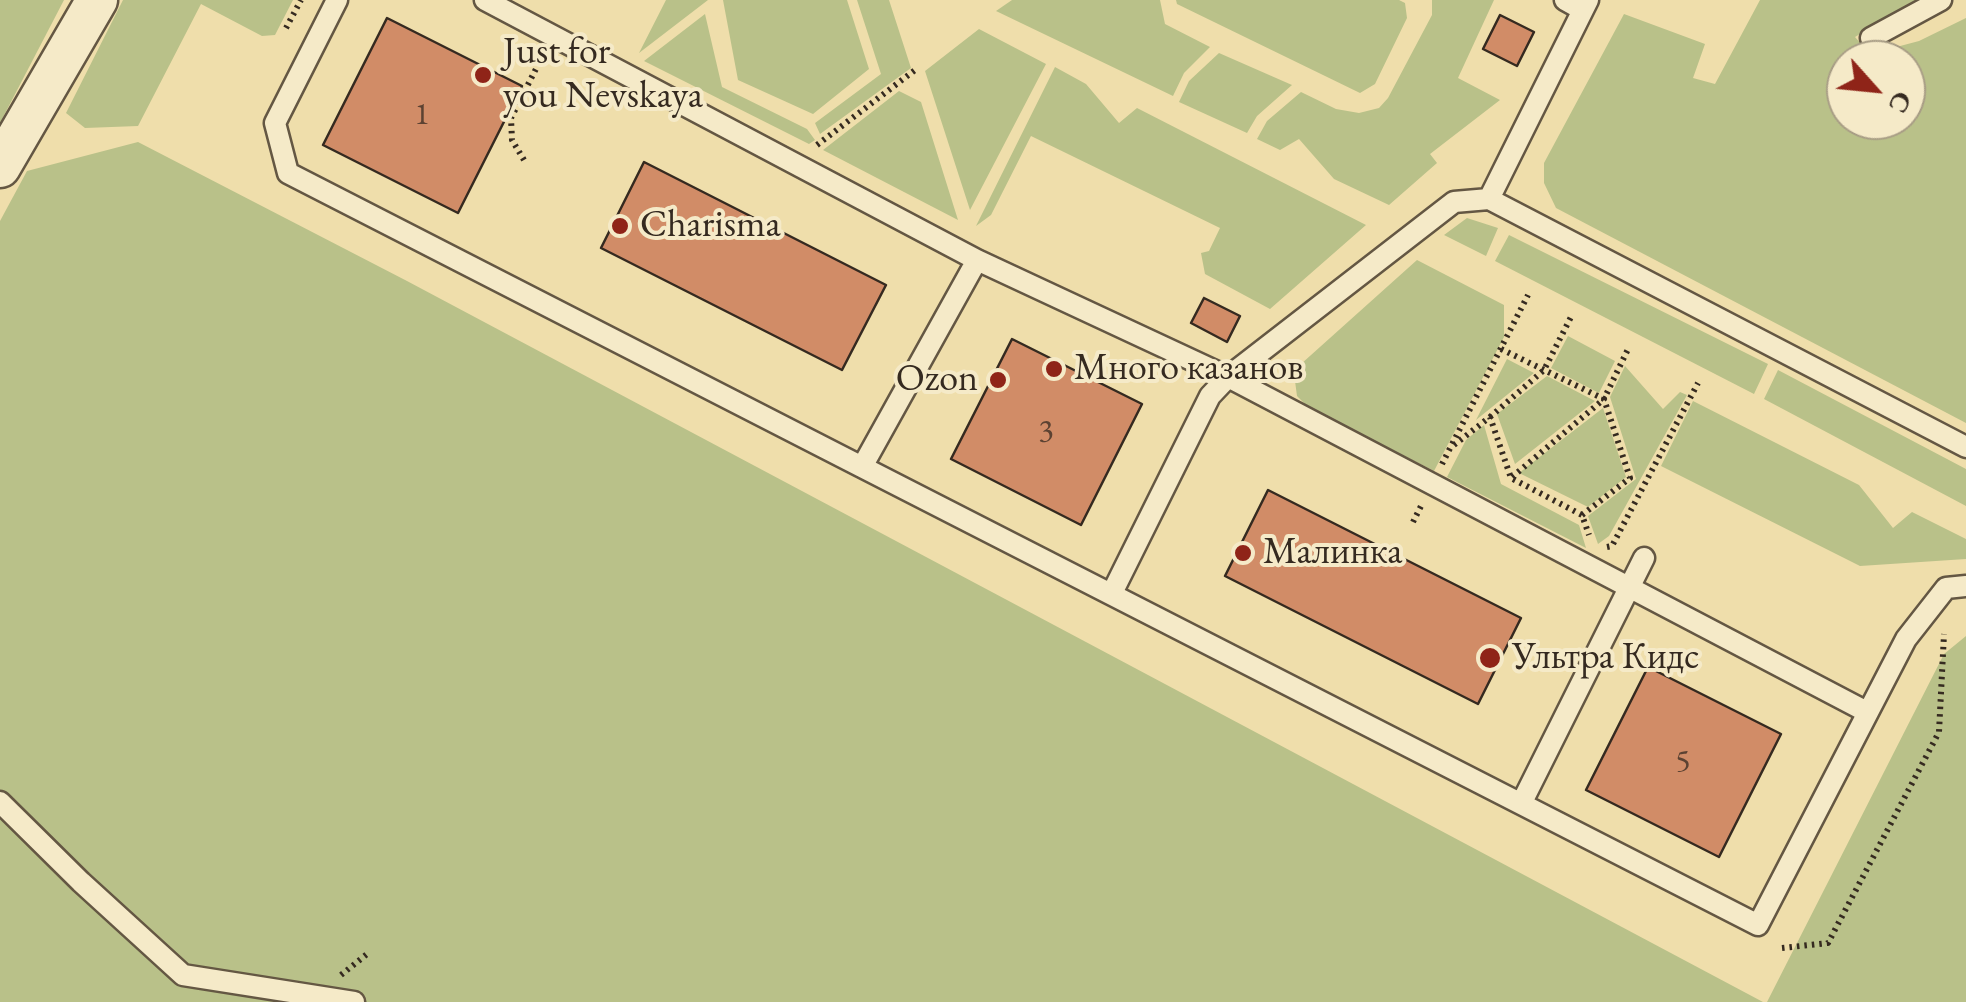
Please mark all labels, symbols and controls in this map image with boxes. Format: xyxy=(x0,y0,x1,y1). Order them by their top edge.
place label: Just for you Nevskaya xyxy=(503,30,703,120)
north arrow xyxy=(1826,40,1926,140)
marker: Just for you Nevskaya xyxy=(472,64,494,86)
text: С xyxy=(1880,86,1921,120)
house number: 1 xyxy=(414,96,430,134)
place label: Charisma xyxy=(640,203,781,249)
marker: Charisma xyxy=(609,215,631,237)
place label: Много казанов xyxy=(1074,346,1303,392)
place label: Ozon xyxy=(896,357,978,403)
marker: Много казанов xyxy=(1043,358,1065,380)
marker: Ozon xyxy=(987,369,1009,391)
house number: 3 xyxy=(1038,413,1054,451)
place label: Малинка xyxy=(1263,530,1403,576)
marker: Малинка xyxy=(1232,542,1254,564)
place label: Ультра Кидс xyxy=(1512,635,1700,681)
marker: Ультра Кидс xyxy=(1477,645,1503,671)
house number: 5 xyxy=(1675,743,1691,781)

